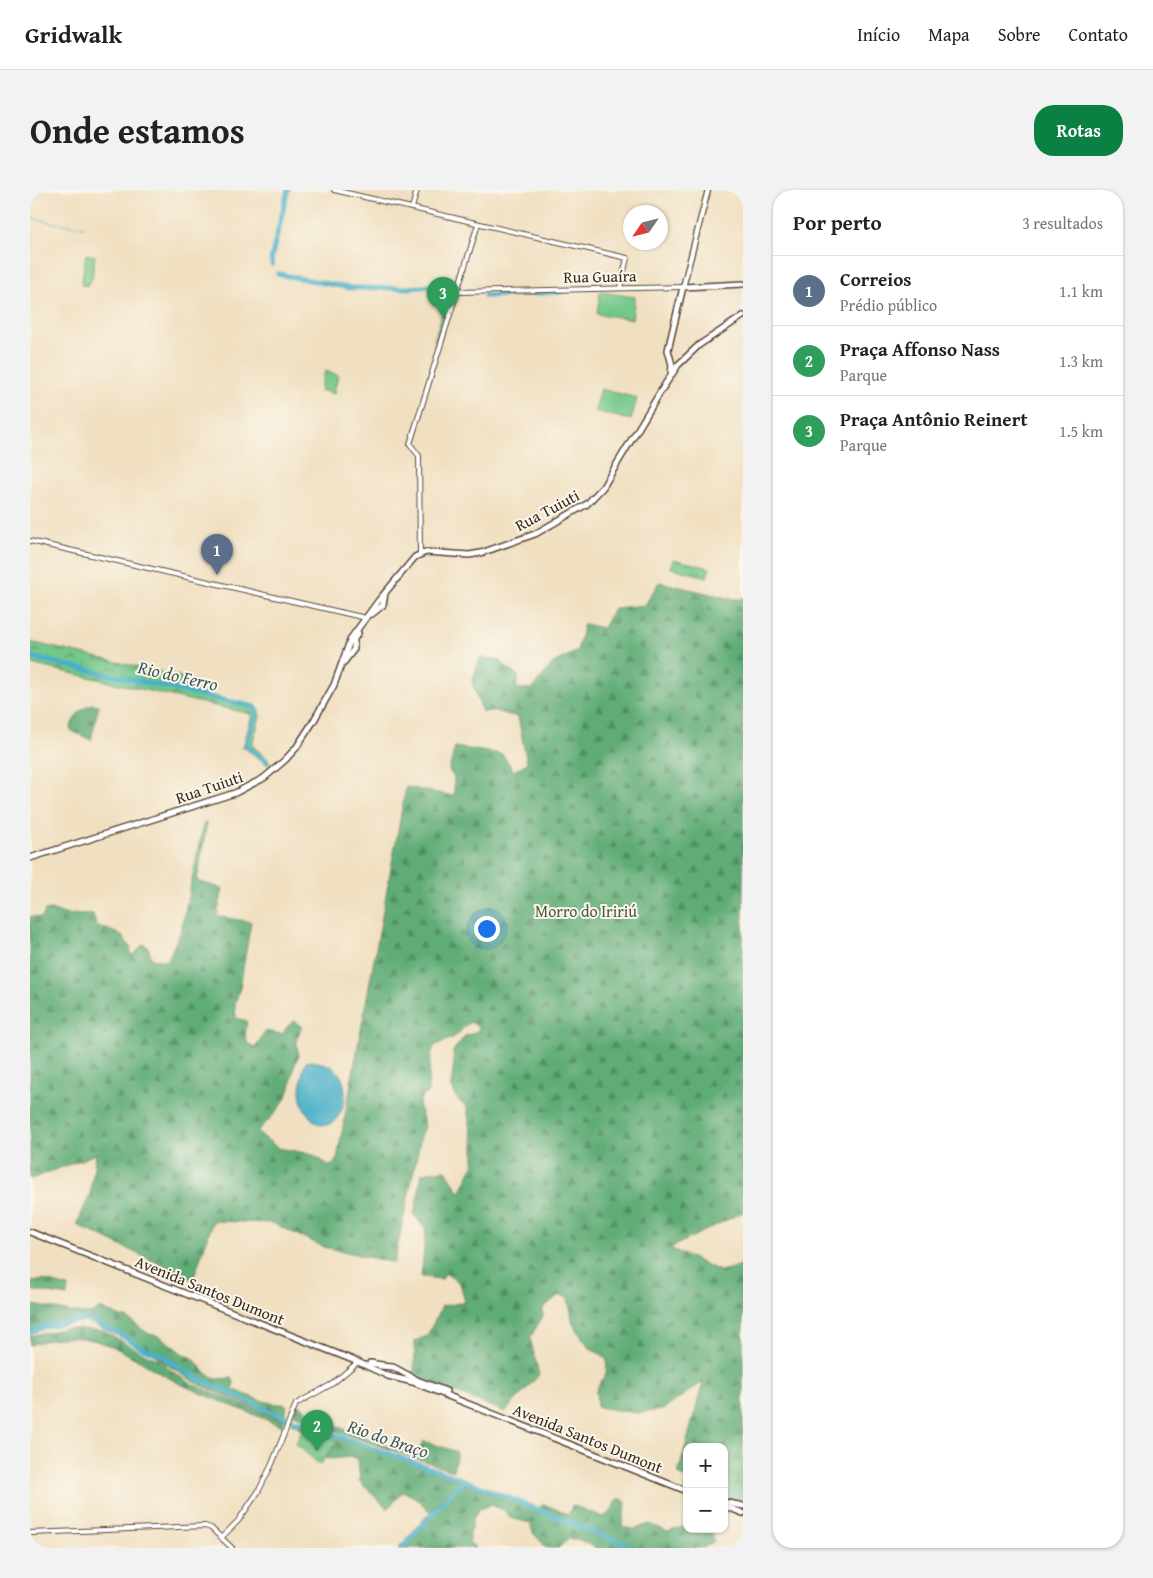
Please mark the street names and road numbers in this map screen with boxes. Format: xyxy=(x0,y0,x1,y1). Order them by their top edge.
street label: Rua Guaíra xyxy=(563,263,637,289)
street label: Rua Tuiuti xyxy=(511,483,584,537)
street label: Rua Tuiuti xyxy=(172,764,246,810)
street label: Avenida Santos Dumont xyxy=(132,1249,289,1331)
street label: Avenida Santos Dumont xyxy=(510,1397,667,1479)

